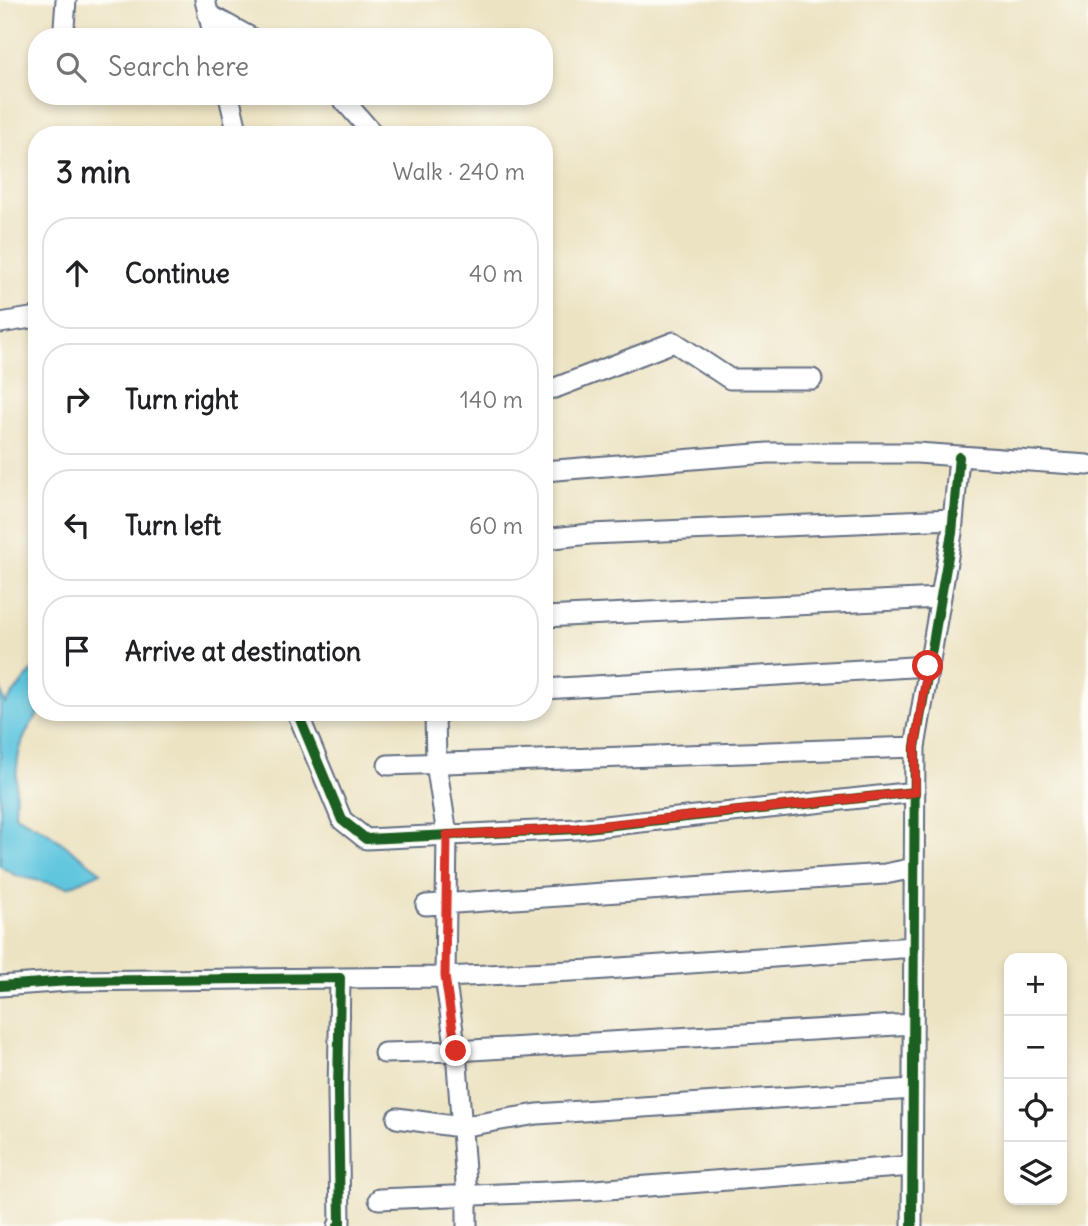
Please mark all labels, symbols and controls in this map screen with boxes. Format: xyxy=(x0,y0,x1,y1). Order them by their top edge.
search box xyxy=(28,28,553,105)
icon: search xyxy=(52,48,90,86)
text: Search here xyxy=(108,50,249,83)
text: 3 min xyxy=(56,153,131,191)
text: Walk · 240 m xyxy=(392,157,525,186)
icon: ahead xyxy=(58,254,96,292)
text: Continue xyxy=(125,257,230,290)
text: 40 m xyxy=(469,259,523,288)
icon: right xyxy=(58,380,96,418)
text: Turn right xyxy=(125,383,238,416)
text: 140 m xyxy=(460,385,523,414)
icon: left xyxy=(58,506,96,544)
text: Turn left xyxy=(125,509,221,542)
text: 60 m xyxy=(469,511,523,540)
icon: arrive xyxy=(58,632,96,670)
text: Arrive at destination xyxy=(125,635,361,668)
route start xyxy=(912,650,943,681)
map controls xyxy=(1004,953,1067,1205)
button: + xyxy=(1004,953,1067,1016)
button: − xyxy=(1004,1016,1067,1079)
route end xyxy=(440,1035,471,1066)
button: locate xyxy=(1004,1079,1067,1142)
button: layers xyxy=(1004,1142,1067,1205)

